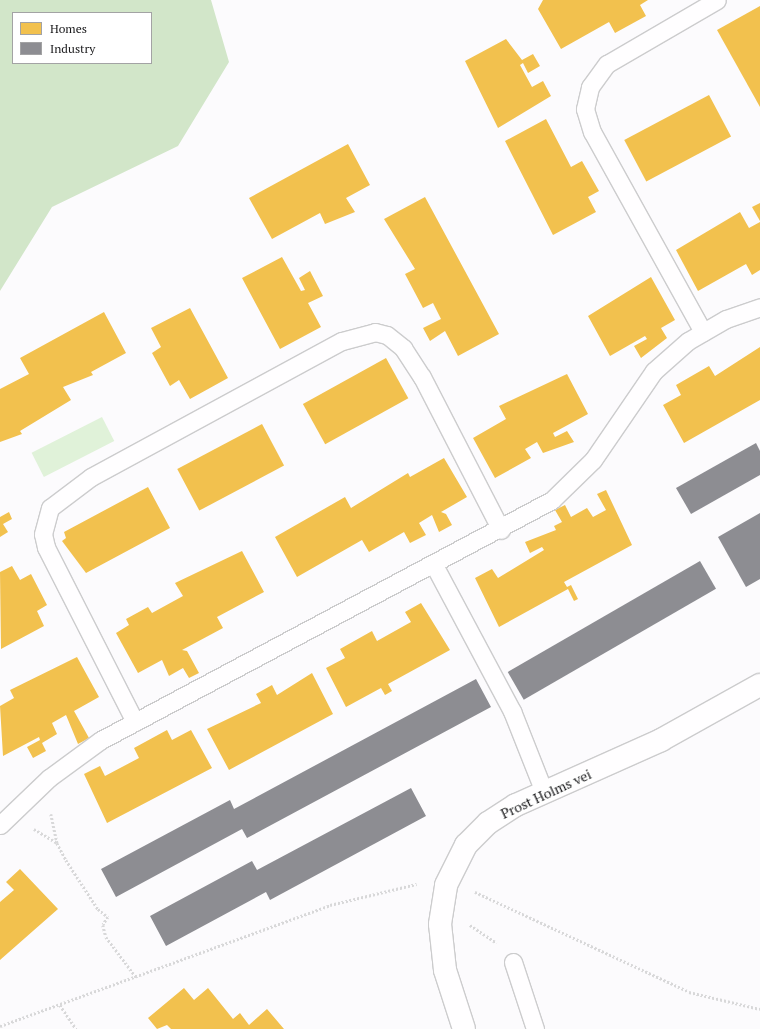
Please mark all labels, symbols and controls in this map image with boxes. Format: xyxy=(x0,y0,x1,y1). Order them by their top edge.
legend xyxy=(12,12,152,64)
text: Homes xyxy=(50,21,87,36)
text: Industry xyxy=(50,41,95,56)
street label: Prost Holms vei xyxy=(498,766,594,822)

